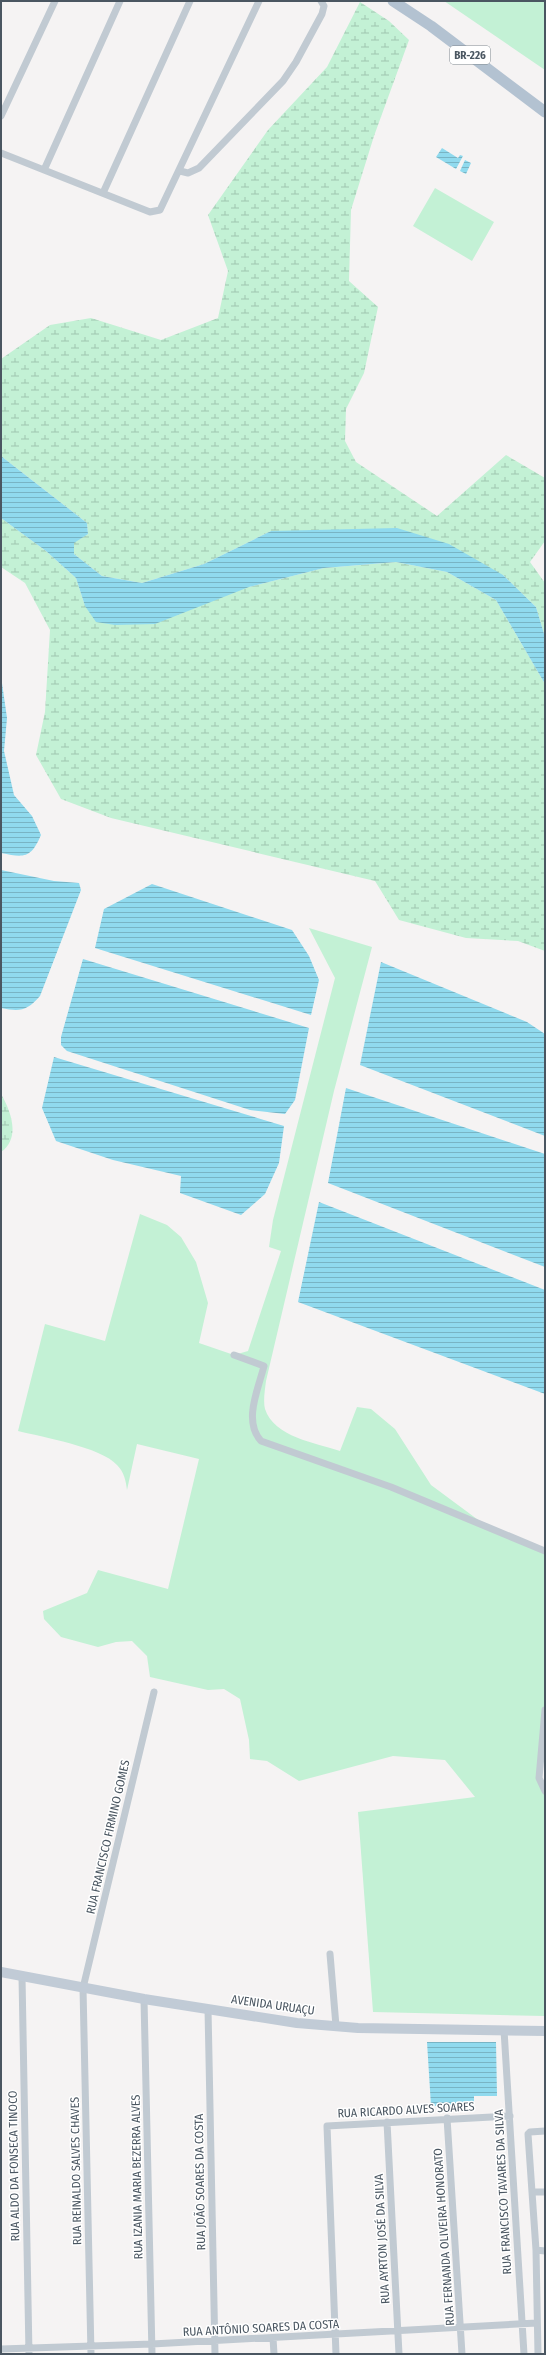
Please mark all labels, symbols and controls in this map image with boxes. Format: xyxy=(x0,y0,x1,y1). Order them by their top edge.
road number: BR-226 xyxy=(450,46,490,64)
street label: RUA FRANCISCO FIRMINO GOMES xyxy=(83,1758,133,1916)
street label: AVENIDA URUAÇU xyxy=(230,1992,316,2018)
street label: RUA ALDO DA FONSECA TINOCO xyxy=(6,2090,22,2242)
street label: RUA IZANIA MARIA BEZERRA ALVES xyxy=(129,2094,145,2260)
street label: RUA REINALDO SALVES CHAVES xyxy=(68,2097,84,2245)
street label: RUA RICARDO ALVES SOARES xyxy=(337,2099,475,2121)
street label: RUA FRANCISCO TAVARES DA SILVA xyxy=(492,2108,514,2275)
street label: RUA JOÃO SOARES DA COSTA xyxy=(191,2113,208,2250)
street label: RUA FERNANDA OLIVEIRA HONORATO xyxy=(431,2148,457,2326)
street label: RUA AYRTON JOSÉ DA SILVA xyxy=(371,2173,392,2304)
street label: RUA ANTÔNIO SOARES DA COSTA xyxy=(182,2316,340,2339)

